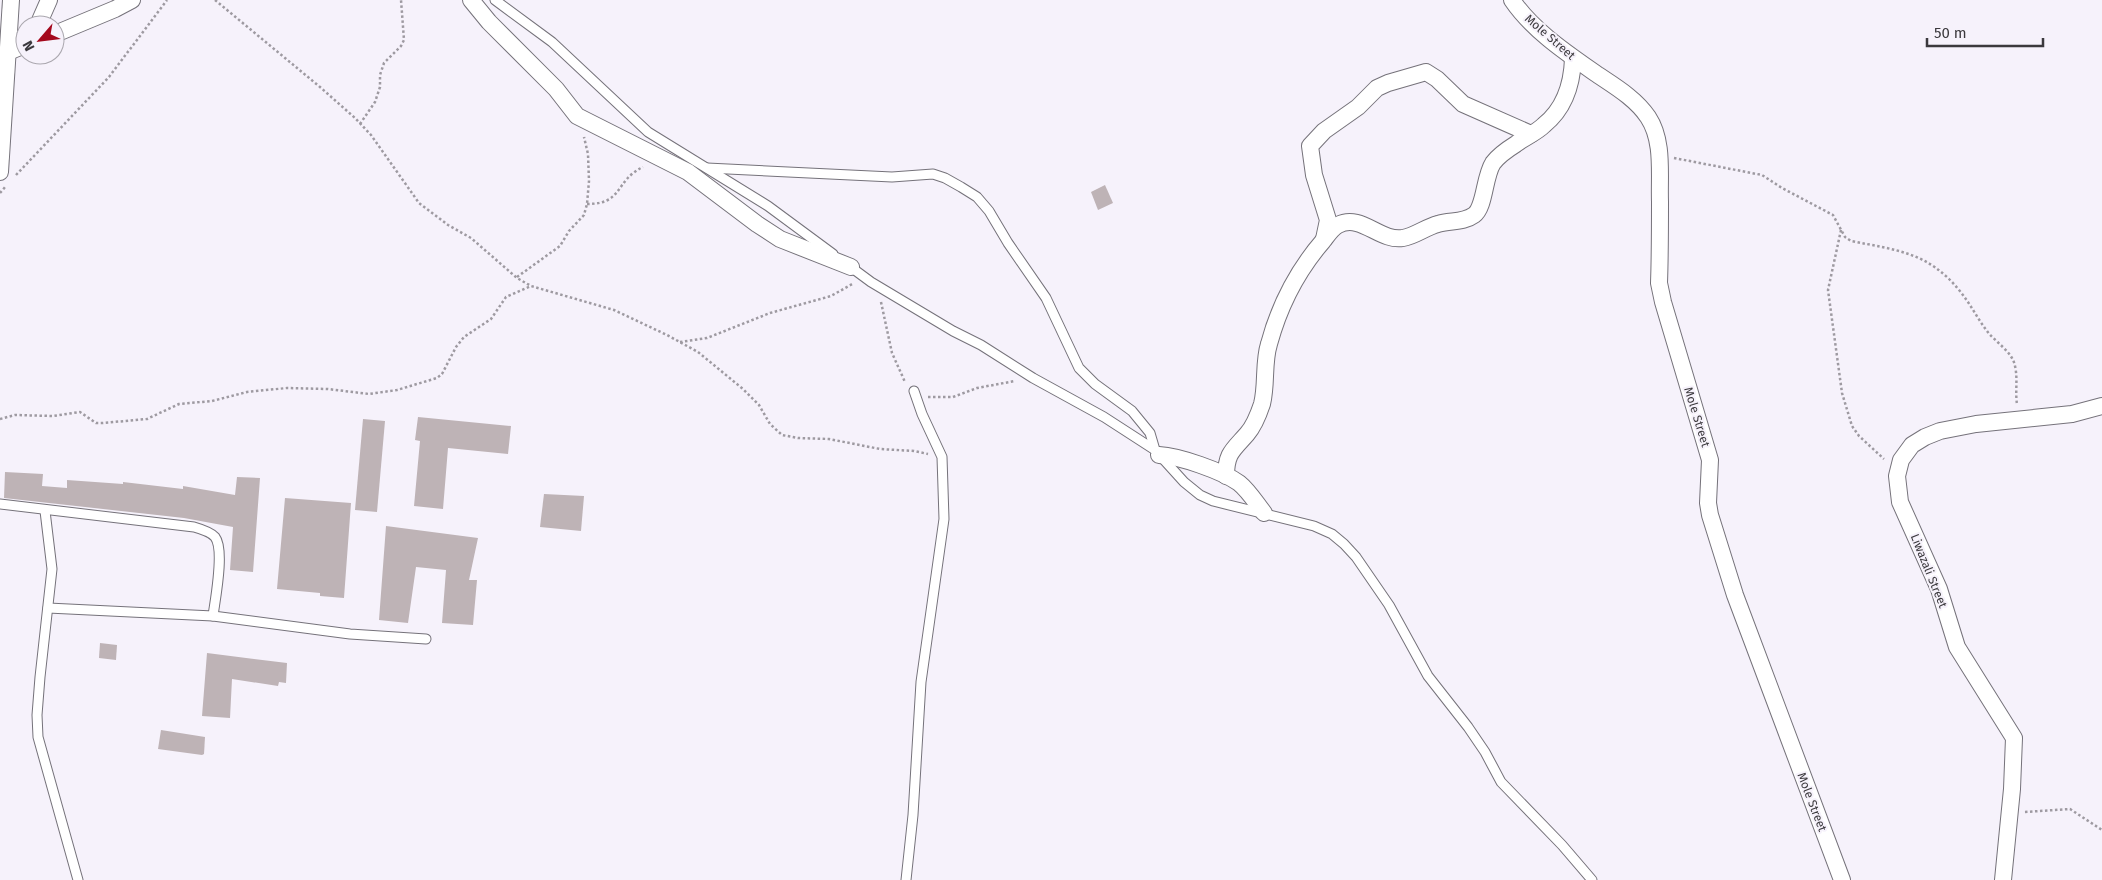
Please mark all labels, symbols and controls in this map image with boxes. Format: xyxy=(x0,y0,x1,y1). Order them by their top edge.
street label: Mole Street xyxy=(1522,11,1579,63)
north arrow xyxy=(15,15,65,65)
scale bar xyxy=(1927,15,2043,47)
text: 50 m xyxy=(1934,24,1967,42)
text: N xyxy=(19,38,39,54)
street label: Mole Street xyxy=(1681,385,1713,449)
street label: Liwazali Street xyxy=(1908,532,1950,611)
street label: Mole Street xyxy=(1794,771,1830,834)

